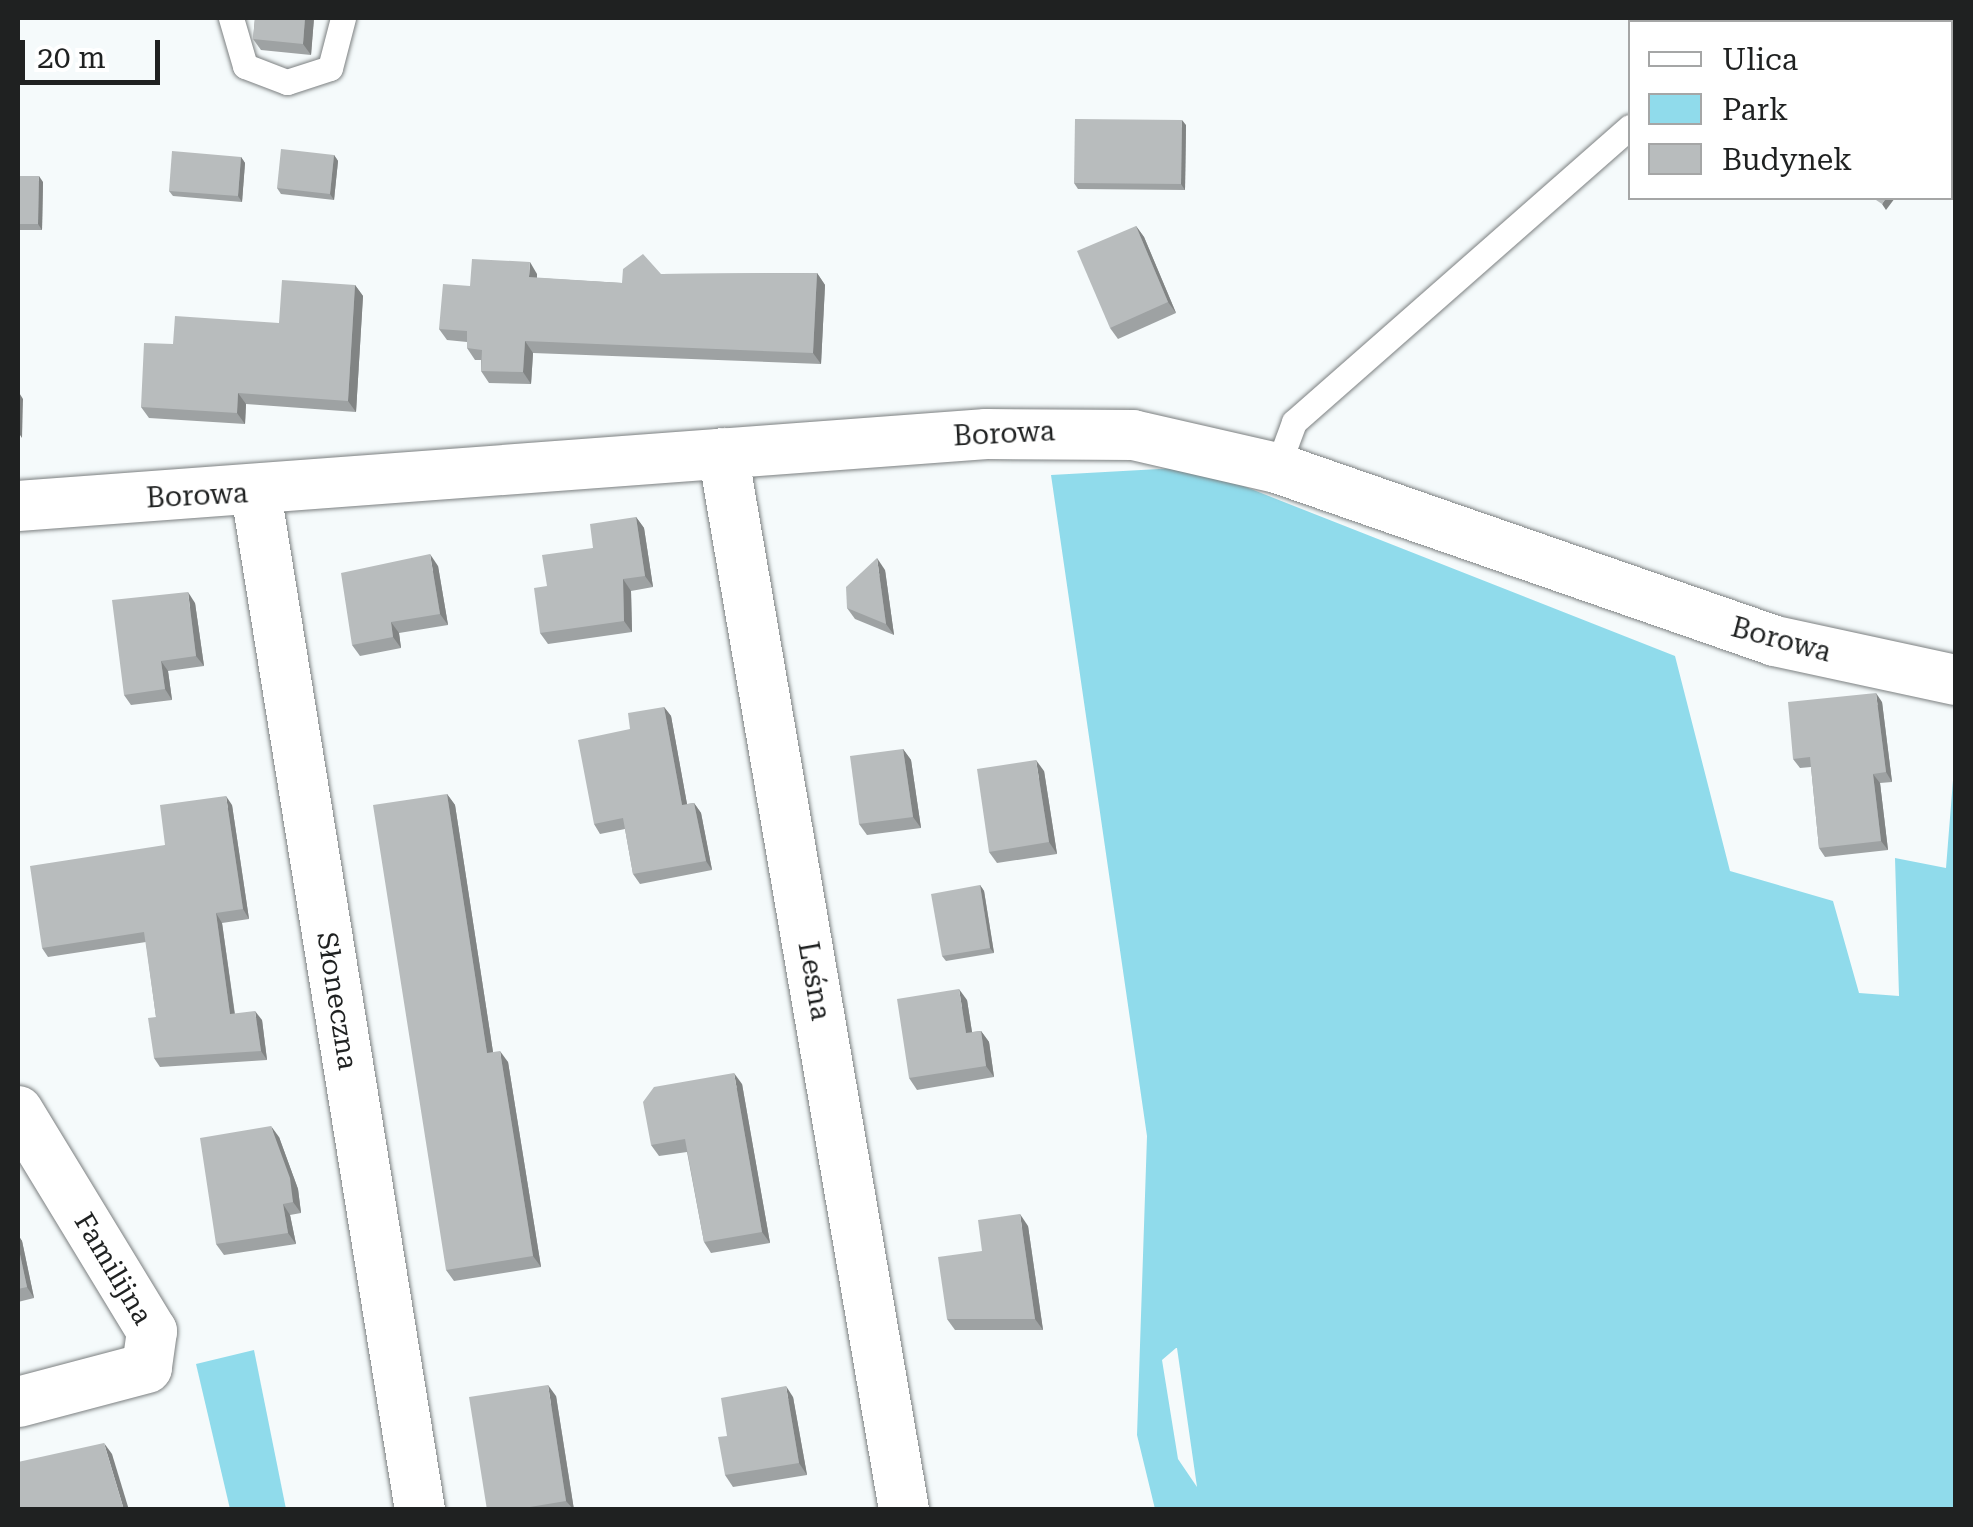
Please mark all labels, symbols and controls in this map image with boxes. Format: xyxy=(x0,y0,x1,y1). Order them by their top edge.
scale bar xyxy=(25,20,165,82)
legend xyxy=(1628,20,1953,200)
text: 20 m xyxy=(37,40,106,75)
text: Ulica xyxy=(1722,42,1798,77)
text: Park xyxy=(1722,92,1788,127)
text: Budynek xyxy=(1722,142,1852,177)
street label: Borowa xyxy=(952,415,1056,453)
street label: Borowa xyxy=(145,477,249,515)
street label: Borowa xyxy=(1727,611,1835,669)
street label: Słoneczna xyxy=(310,930,364,1072)
street label: Leśna xyxy=(791,939,837,1023)
street label: Familijna xyxy=(67,1207,159,1331)

